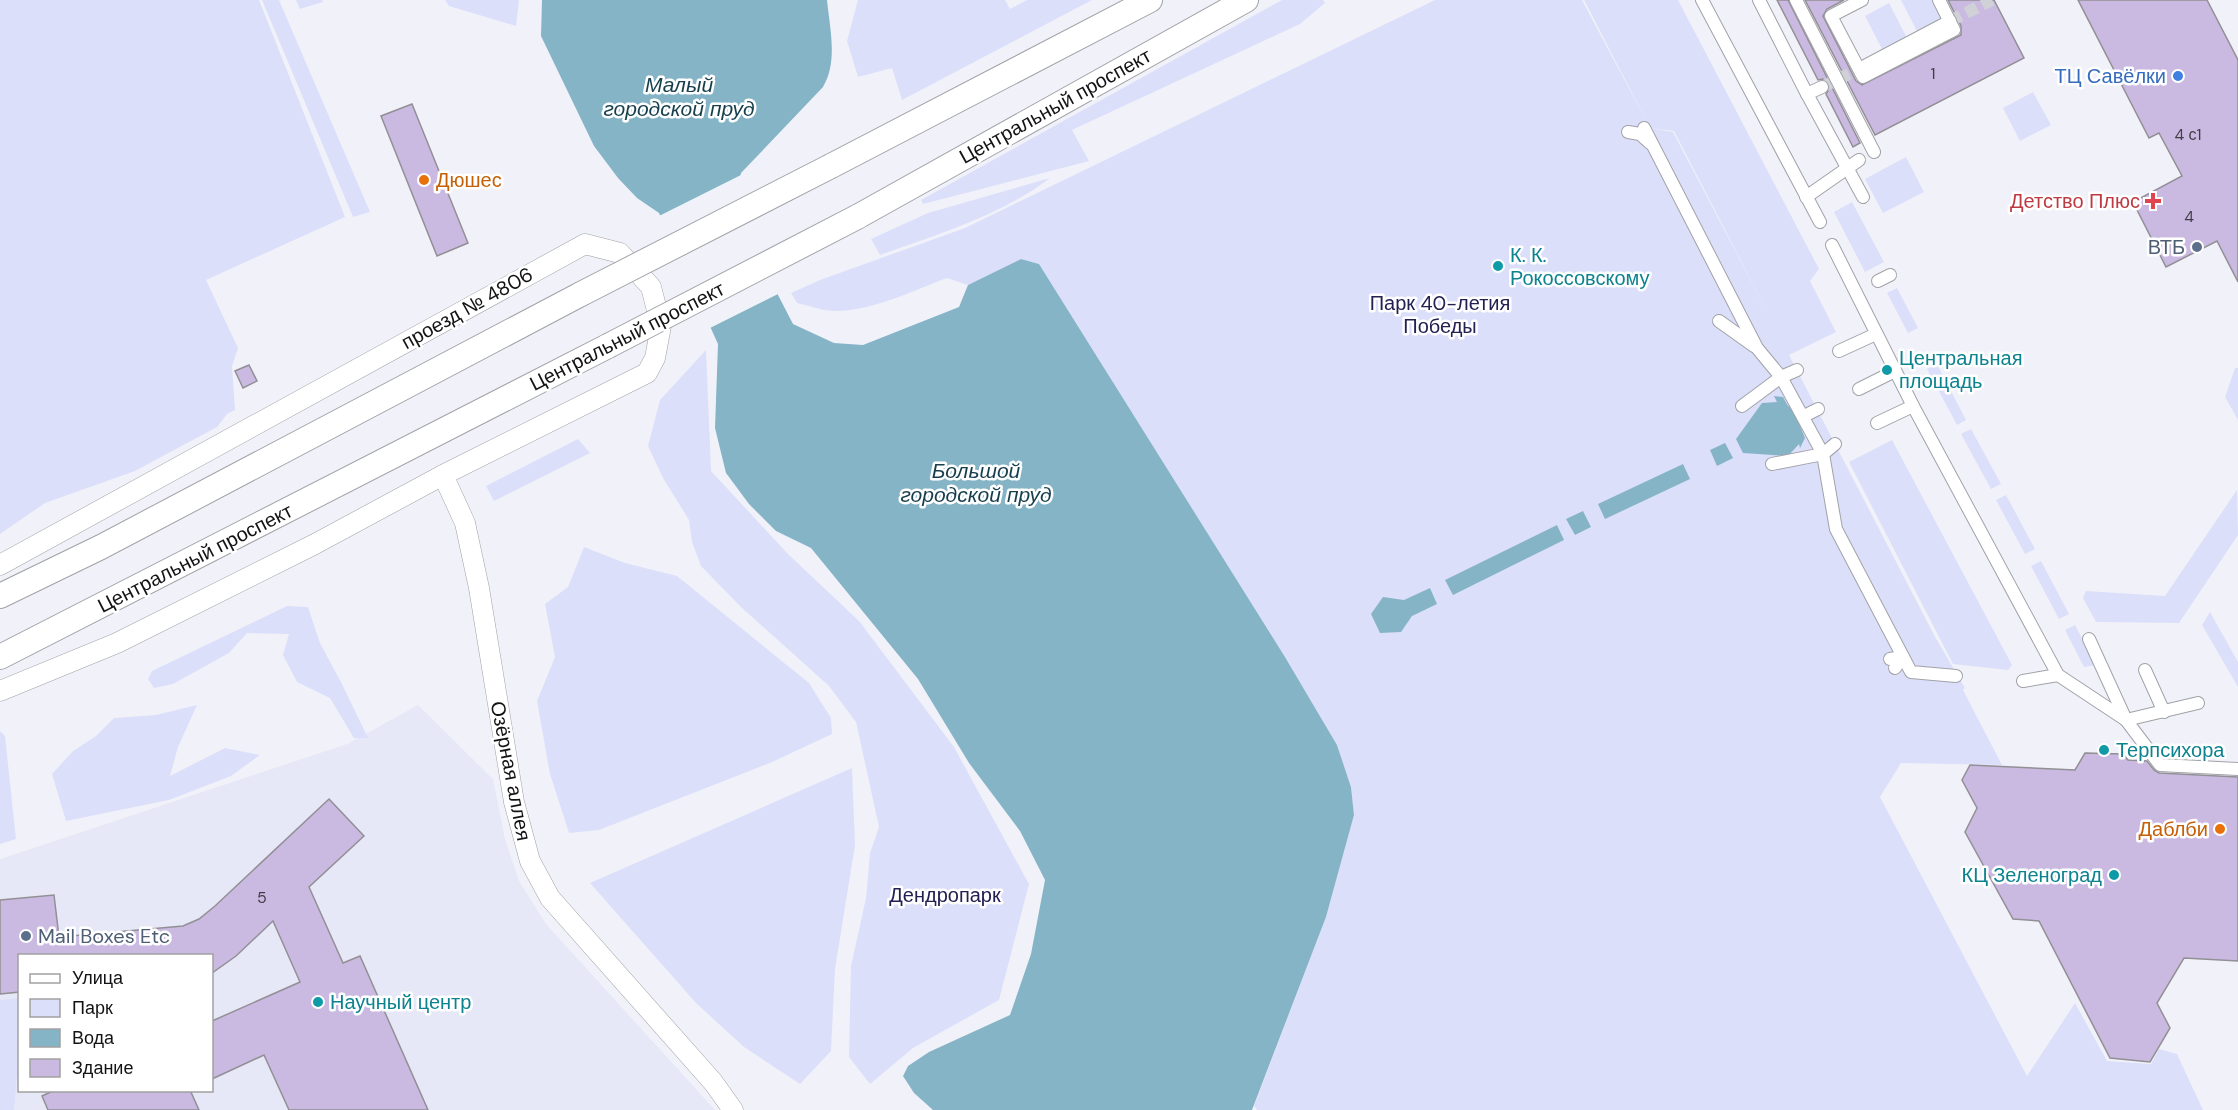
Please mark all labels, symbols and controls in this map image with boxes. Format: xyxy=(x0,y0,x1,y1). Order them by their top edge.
street label: Центральный проспект xyxy=(954,42,1156,170)
house number: 1 xyxy=(1931,63,1936,84)
place label: ТЦ Савёлки xyxy=(2055,63,2166,89)
marker: ТЦ Савёлки xyxy=(2171,69,2185,83)
water label: Малый городской пруд xyxy=(603,71,755,123)
house number: 4 с1 xyxy=(2175,124,2201,145)
place label: Дюшес xyxy=(436,167,502,193)
marker: Дюшес xyxy=(417,173,431,187)
place label: Детство Плюс xyxy=(2010,188,2140,214)
marker: Детство Плюс xyxy=(2144,192,2162,210)
house number: 4 xyxy=(2184,206,2194,227)
place label: ВТБ xyxy=(2148,234,2185,260)
marker: ВТБ xyxy=(2190,240,2204,254)
place label: К. К. Рокоссовскому xyxy=(1510,242,1650,291)
marker: К. К. Рокоссовскому xyxy=(1491,259,1505,273)
street label: проезд № 4806 xyxy=(397,261,537,355)
street label: Центральный проспект xyxy=(525,275,729,397)
park label: Парк 40-летия Победы xyxy=(1370,290,1510,339)
place label: Центральная площадь xyxy=(1899,345,2022,394)
marker: Центральная площадь xyxy=(1880,363,1894,377)
water label: Большой городской пруд xyxy=(900,457,1052,509)
street label: Центральный проспект xyxy=(93,497,297,619)
street label: Озёрная аллея xyxy=(485,699,537,843)
place label: Терпсихора xyxy=(2116,737,2225,763)
marker: Терпсихора xyxy=(2097,743,2111,757)
place label: Даблби xyxy=(2138,816,2208,842)
marker: Даблби xyxy=(2213,822,2227,836)
place label: КЦ Зеленоград xyxy=(1962,862,2102,888)
marker: КЦ Зеленоград xyxy=(2107,868,2121,882)
park label: Дендропарк xyxy=(889,882,1001,908)
house number: 5 xyxy=(257,887,267,908)
place label: Mail Boxes Etc xyxy=(38,923,170,949)
marker: Mail Boxes Etc xyxy=(19,929,33,943)
legend xyxy=(18,954,213,1092)
text: Улица xyxy=(72,966,124,990)
place label: Научный центр xyxy=(330,989,471,1015)
marker: Научный центр xyxy=(311,995,325,1009)
text: Парк xyxy=(72,996,113,1020)
text: Вода xyxy=(72,1026,115,1050)
text: Здание xyxy=(72,1056,133,1080)

